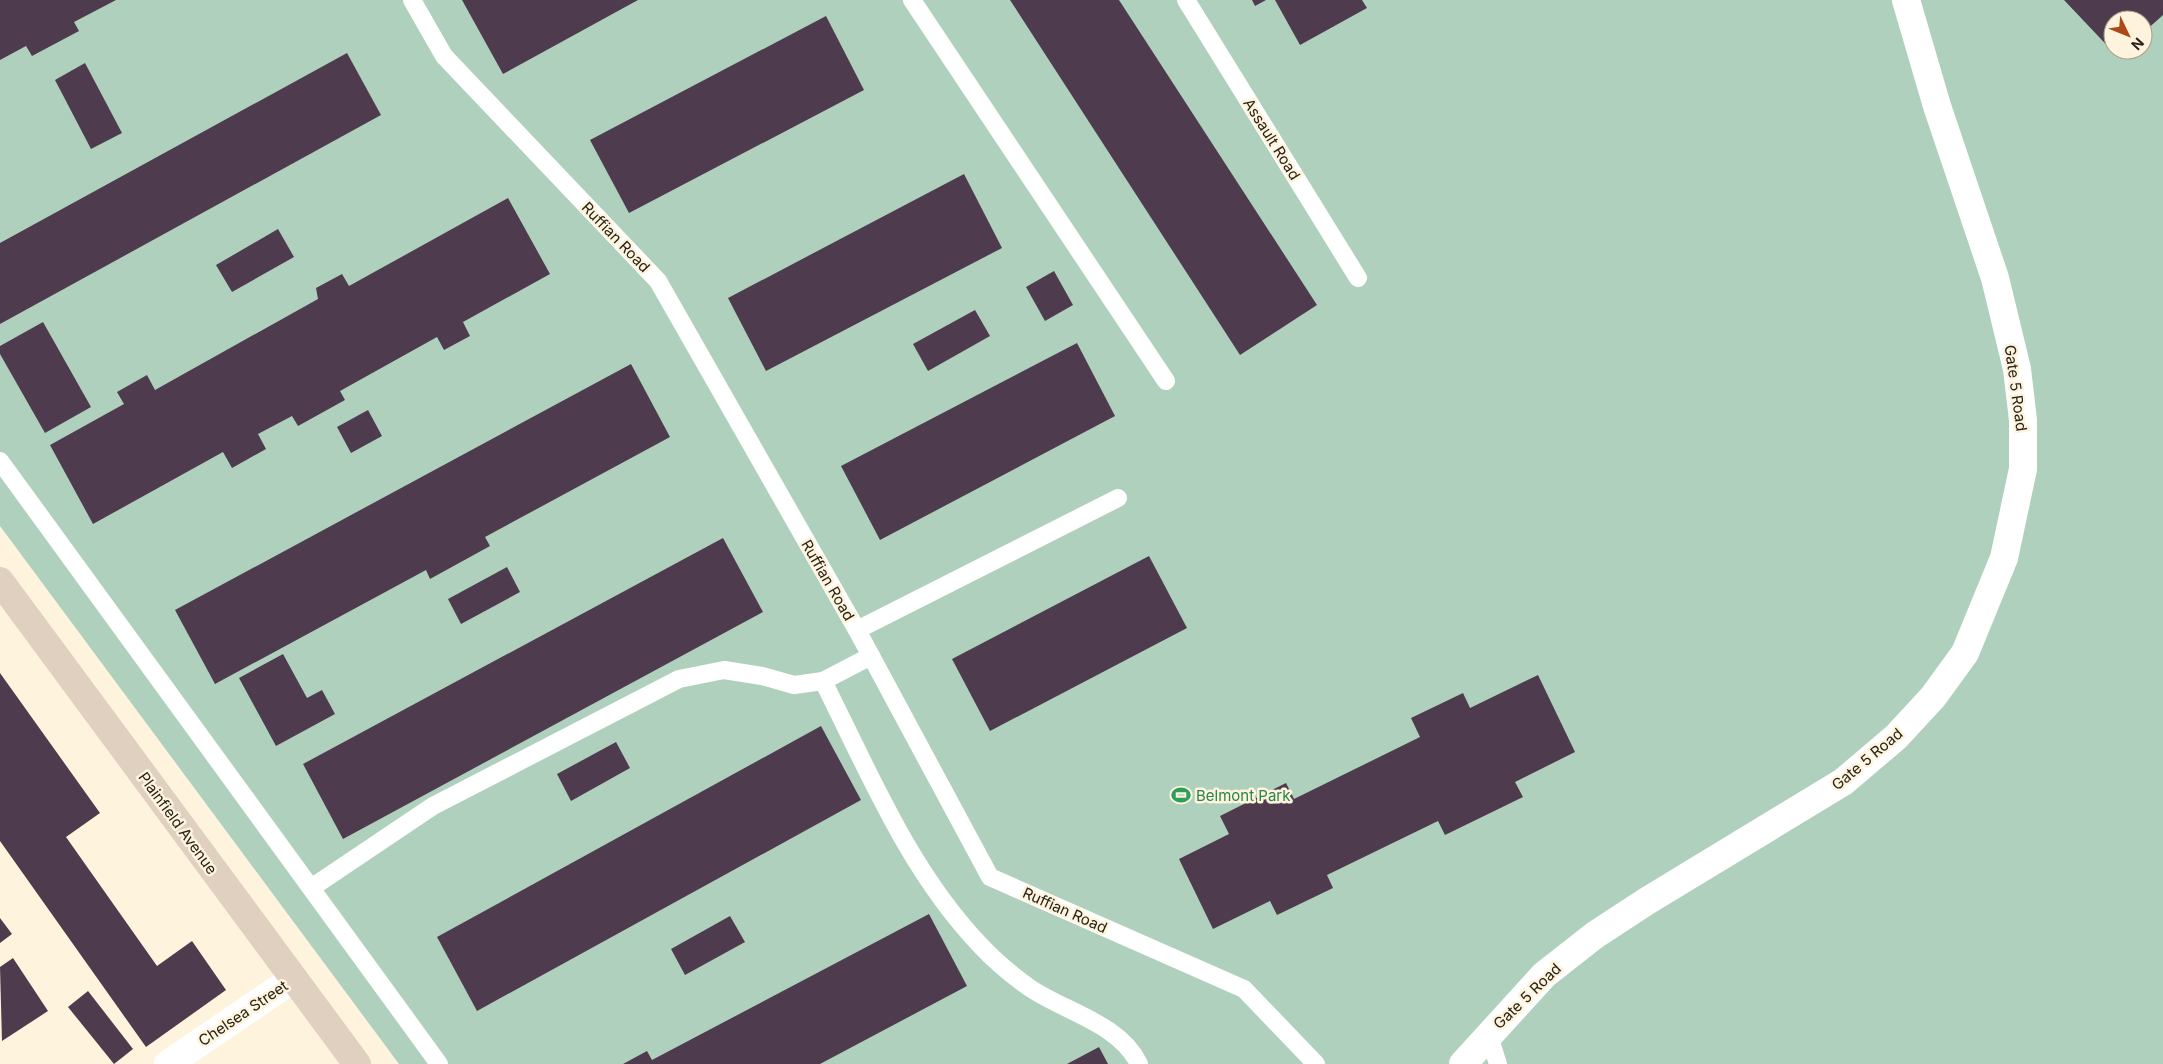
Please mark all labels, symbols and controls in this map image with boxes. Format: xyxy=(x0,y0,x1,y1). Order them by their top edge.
north arrow xyxy=(2103,10,2153,60)
text: N xyxy=(2128,35,2148,54)
street label: Assault Road xyxy=(1239,95,1305,183)
street label: Ruffian Road xyxy=(578,198,654,276)
street label: Gate 5 Road xyxy=(2001,344,2031,432)
street label: Ruffian Road xyxy=(797,536,859,624)
street label: Gate 5 Road xyxy=(1828,724,1906,794)
street label: Plainfield Avenue xyxy=(135,768,221,878)
sports icon: Belmont Park xyxy=(1170,784,1192,806)
place label: Belmont Park xyxy=(1196,786,1291,805)
street label: Ruffian Road xyxy=(1020,883,1110,937)
street label: Gate 5 Road xyxy=(1489,959,1565,1033)
street label: Chelsea Street xyxy=(195,976,291,1050)

